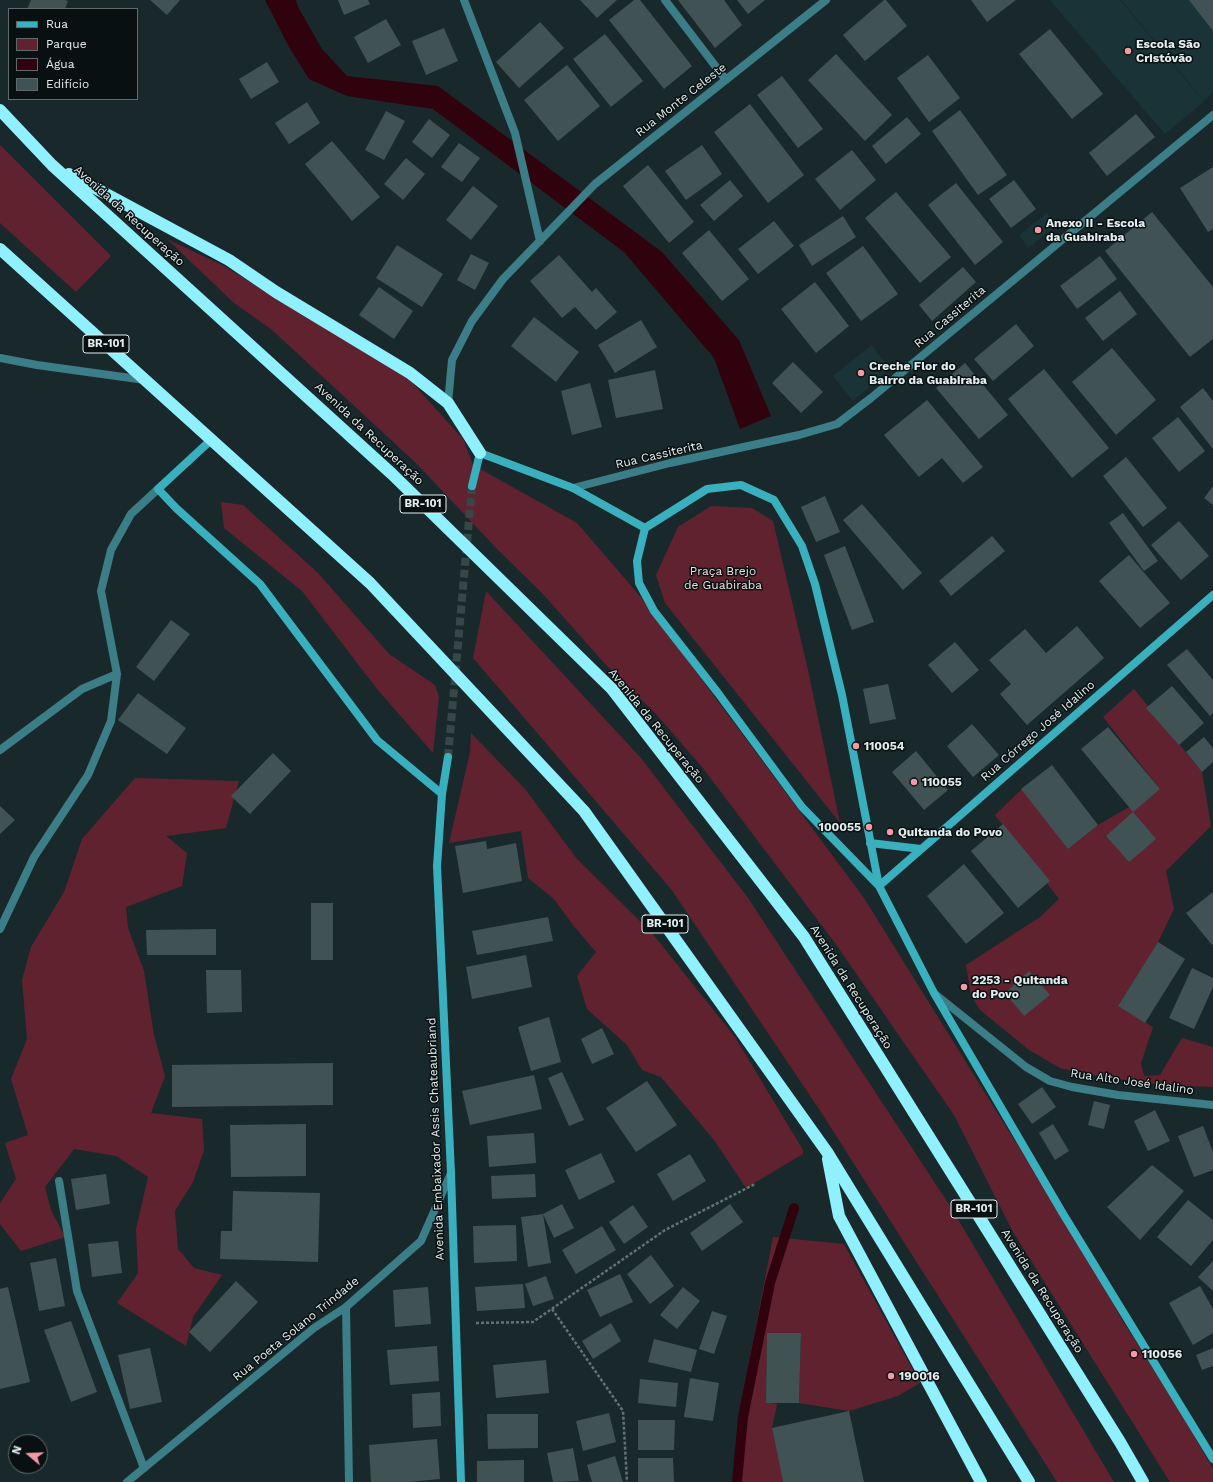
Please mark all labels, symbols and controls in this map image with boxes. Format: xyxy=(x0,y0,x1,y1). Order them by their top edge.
legend xyxy=(8,8,138,100)
text: Rua xyxy=(46,17,68,31)
text: Parque xyxy=(46,37,87,51)
place label: Escola São Cristóvão xyxy=(1136,37,1200,65)
marker: Escola São Cristóvão xyxy=(1123,46,1133,56)
text: Água xyxy=(46,57,75,71)
street label: Rua Monte Celeste xyxy=(633,60,729,140)
text: Edifício xyxy=(46,77,89,91)
street label: Avenida da Recuperação xyxy=(71,163,187,269)
place label: Anexo II - Escola da Guabiraba xyxy=(1046,216,1145,244)
marker: Anexo II - Escola da Guabiraba xyxy=(1033,225,1043,235)
street label: Rua Cassiterita xyxy=(911,283,989,351)
road number: BR-101 xyxy=(83,335,129,353)
place label: Creche Flor do Bairro da Guabiraba xyxy=(869,359,987,387)
marker: Creche Flor do Bairro da Guabiraba xyxy=(856,368,866,378)
street label: Avenida da Recuperação xyxy=(312,380,426,488)
street label: Rua Cassiterita xyxy=(614,438,704,472)
road number: BR-101 xyxy=(400,495,446,513)
park label: Praça Brejo de Guabiraba xyxy=(684,564,762,592)
street label: Avenida da Recuperação xyxy=(605,666,707,786)
street label: Rua Córrego José Idalino xyxy=(978,678,1098,784)
place label: 110054 xyxy=(864,739,904,753)
marker: 110054 xyxy=(851,741,861,751)
place label: 110055 xyxy=(922,775,962,789)
marker: 110055 xyxy=(909,777,919,787)
place label: 100055 xyxy=(819,820,861,834)
marker: 100055 xyxy=(864,822,874,832)
place label: Quitanda do Povo xyxy=(898,825,1002,839)
marker: Quitanda do Povo xyxy=(885,827,895,837)
road number: BR-101 xyxy=(642,915,688,933)
street label: Avenida da Recuperação xyxy=(807,922,895,1052)
place label: 2253 - Quitanda do Povo xyxy=(972,973,1068,1001)
marker: 2253 - Quitanda do Povo xyxy=(959,982,969,992)
street label: Avenida Embaixador Assis Chateaubriand xyxy=(425,1017,447,1261)
street label: Rua Alto José Idalino xyxy=(1069,1066,1195,1098)
road number: BR-101 xyxy=(951,1200,997,1218)
street label: Avenida da Recuperação xyxy=(998,1226,1086,1356)
street label: Rua Poeta Solano Trindade xyxy=(230,1274,362,1384)
place label: 110056 xyxy=(1142,1347,1182,1361)
marker: 110056 xyxy=(1129,1349,1139,1359)
place label: 190016 xyxy=(899,1369,940,1383)
marker: 190016 xyxy=(886,1371,896,1381)
north arrow xyxy=(8,1434,48,1474)
text: N xyxy=(10,1444,25,1456)

